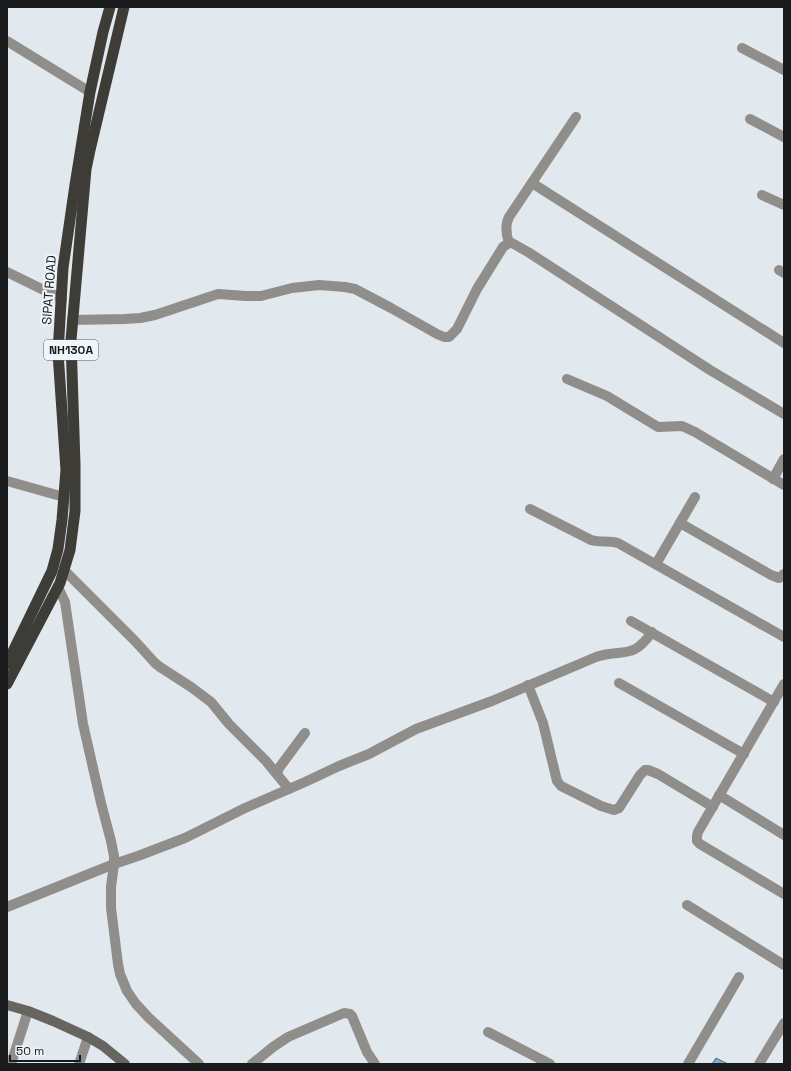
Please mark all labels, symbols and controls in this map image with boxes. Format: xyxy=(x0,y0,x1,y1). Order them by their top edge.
street label: SIPAT ROAD xyxy=(38,255,60,325)
road number: NH130A xyxy=(44,340,98,360)
scale bar xyxy=(10,1037,80,1063)
text: 50 m xyxy=(16,1043,44,1059)

